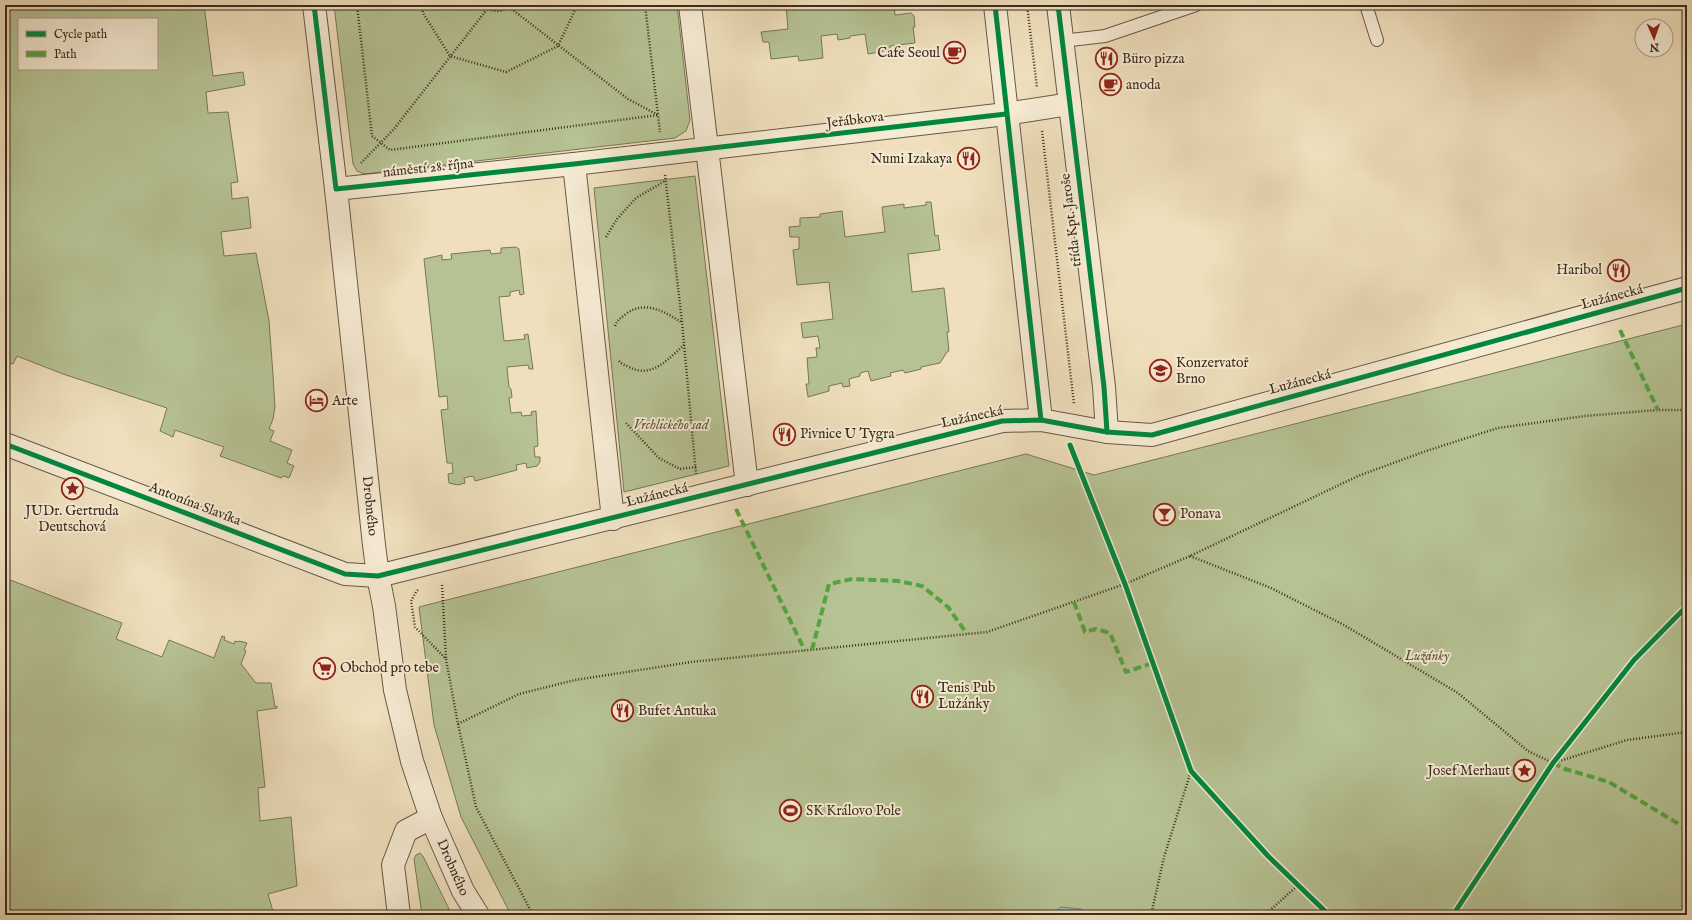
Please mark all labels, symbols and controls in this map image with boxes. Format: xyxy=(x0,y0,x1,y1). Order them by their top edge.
legend xyxy=(18,18,158,70)
north arrow xyxy=(1634,18,1674,58)
text: Cycle path xyxy=(54,27,108,43)
cafe icon: Cafe Seoul xyxy=(942,40,968,66)
text: N xyxy=(1649,40,1660,54)
place label: Cafe Seoul xyxy=(877,44,940,62)
restaurant icon: Büro pizza xyxy=(1094,46,1120,72)
text: Path xyxy=(54,47,77,62)
place label: Büro pizza xyxy=(1122,50,1186,68)
cafe icon: anoda xyxy=(1097,72,1123,98)
place label: anoda xyxy=(1126,76,1162,94)
street label: Jeřábkova xyxy=(823,107,886,133)
restaurant icon: Numi Izakaya xyxy=(955,146,981,172)
place label: Numi Izakaya xyxy=(871,150,953,168)
street label: náměstí 28. října xyxy=(382,154,475,182)
street label: třída Kpt. Jaroše xyxy=(1056,172,1086,268)
restaurant icon: Haribol xyxy=(1605,257,1631,283)
place label: Haribol xyxy=(1556,261,1602,279)
street label: Lužánecká xyxy=(1579,280,1646,314)
place label: Konzervatoř Brno xyxy=(1176,354,1249,388)
school or university icon: Konzervatoř Brno xyxy=(1147,358,1173,384)
street label: Lužánecká xyxy=(1267,365,1334,399)
hotel icon: Arte xyxy=(304,388,330,414)
place label: Arte xyxy=(331,392,358,410)
street label: Lužánecká xyxy=(939,401,1006,432)
park label: Vrchlického sad xyxy=(633,416,710,434)
restaurant icon: Pivnice U Tygra xyxy=(771,421,797,447)
place label: Pivnice U Tygra xyxy=(800,425,895,443)
street label: Drobného xyxy=(358,475,382,537)
place icon: JUDr. Gertruda Deutschová xyxy=(59,476,85,502)
street label: Antonína Slavíka xyxy=(145,478,245,530)
street label: Lužánecká xyxy=(624,478,691,511)
bar icon: Ponava xyxy=(1152,501,1178,527)
place label: JUDr. Gertruda Deutschová xyxy=(23,502,120,536)
place label: Ponava xyxy=(1180,505,1222,523)
park label: Lužánky xyxy=(1404,647,1450,665)
supermarket icon: Obchod pro tebe xyxy=(311,655,337,681)
place label: Obchod pro tebe xyxy=(340,659,440,677)
place label: Tenis Pub Lužánky xyxy=(938,679,995,713)
restaurant icon: Tenis Pub Lužánky xyxy=(909,683,935,709)
restaurant icon: Bufet Antuka xyxy=(610,698,636,724)
place label: Bufet Antuka xyxy=(638,702,717,720)
place icon: Josef Merhaut xyxy=(1512,758,1538,784)
place label: Josef Merhaut xyxy=(1426,762,1510,780)
sports icon: SK Královo Pole xyxy=(777,798,803,824)
place label: SK Královo Pole xyxy=(806,802,902,820)
street label: Drobného xyxy=(432,836,473,900)

